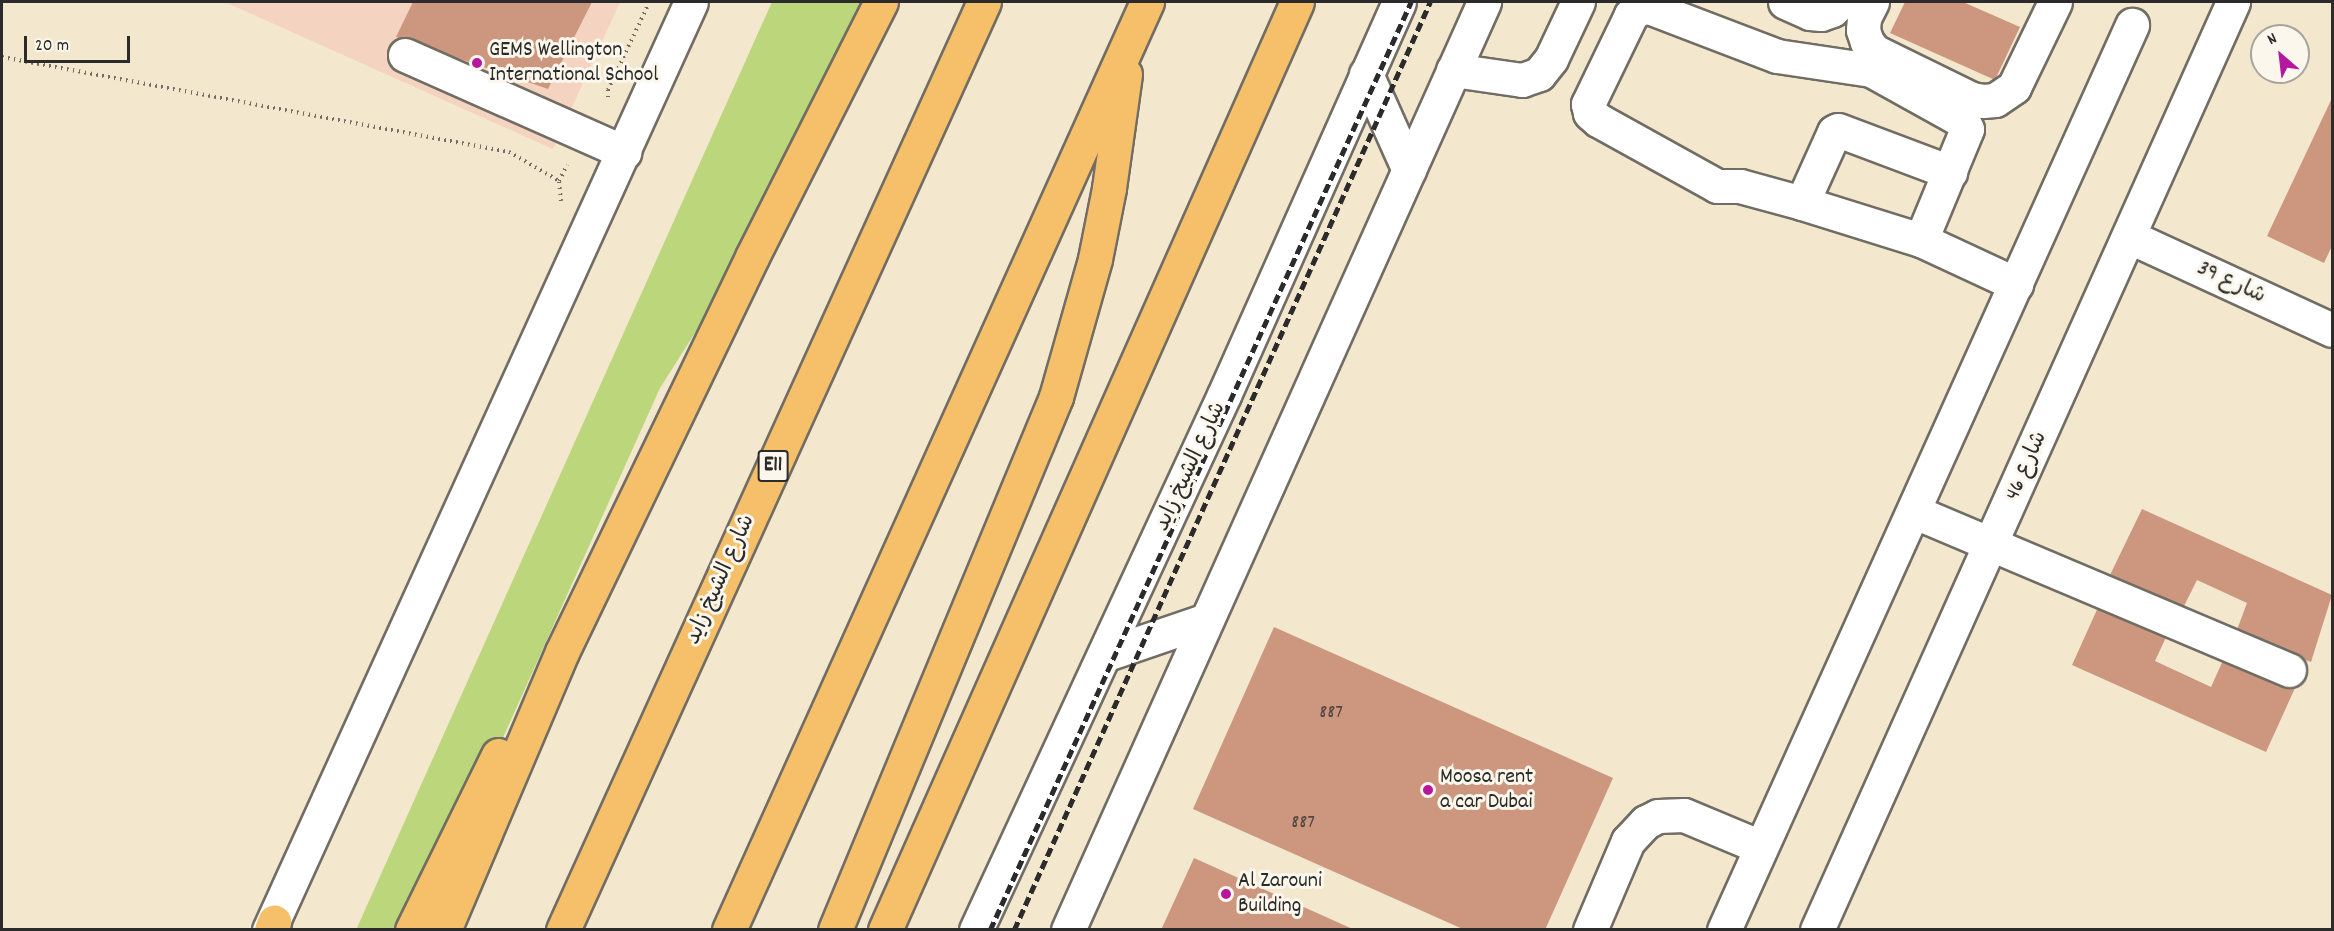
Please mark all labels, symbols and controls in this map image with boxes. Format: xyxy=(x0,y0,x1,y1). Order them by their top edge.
scale bar xyxy=(27,24,134,62)
north arrow xyxy=(2250,24,2310,84)
text: N xyxy=(2263,27,2281,51)
text: 20 m xyxy=(35,34,69,59)
place label: GEMS Wellington International School xyxy=(489,37,659,88)
marker: GEMS Wellington International School xyxy=(470,56,484,70)
street label: شارع 39 xyxy=(2193,256,2269,310)
street label: شارع الشيخ زايد xyxy=(1150,398,1232,536)
street label: شارع 46 xyxy=(2000,427,2054,505)
road number: E11 xyxy=(756,448,790,484)
street label: شارع الشيخ زايد xyxy=(681,511,761,649)
house number: 887 xyxy=(1319,701,1343,725)
place label: Moosa rent a car Dubai xyxy=(1440,764,1533,816)
marker: Moosa rent a car Dubai xyxy=(1421,783,1435,797)
house number: 887 xyxy=(1291,811,1315,835)
place label: Al Zarouni Building xyxy=(1238,868,1322,920)
marker: Al Zarouni Building xyxy=(1219,887,1233,901)

